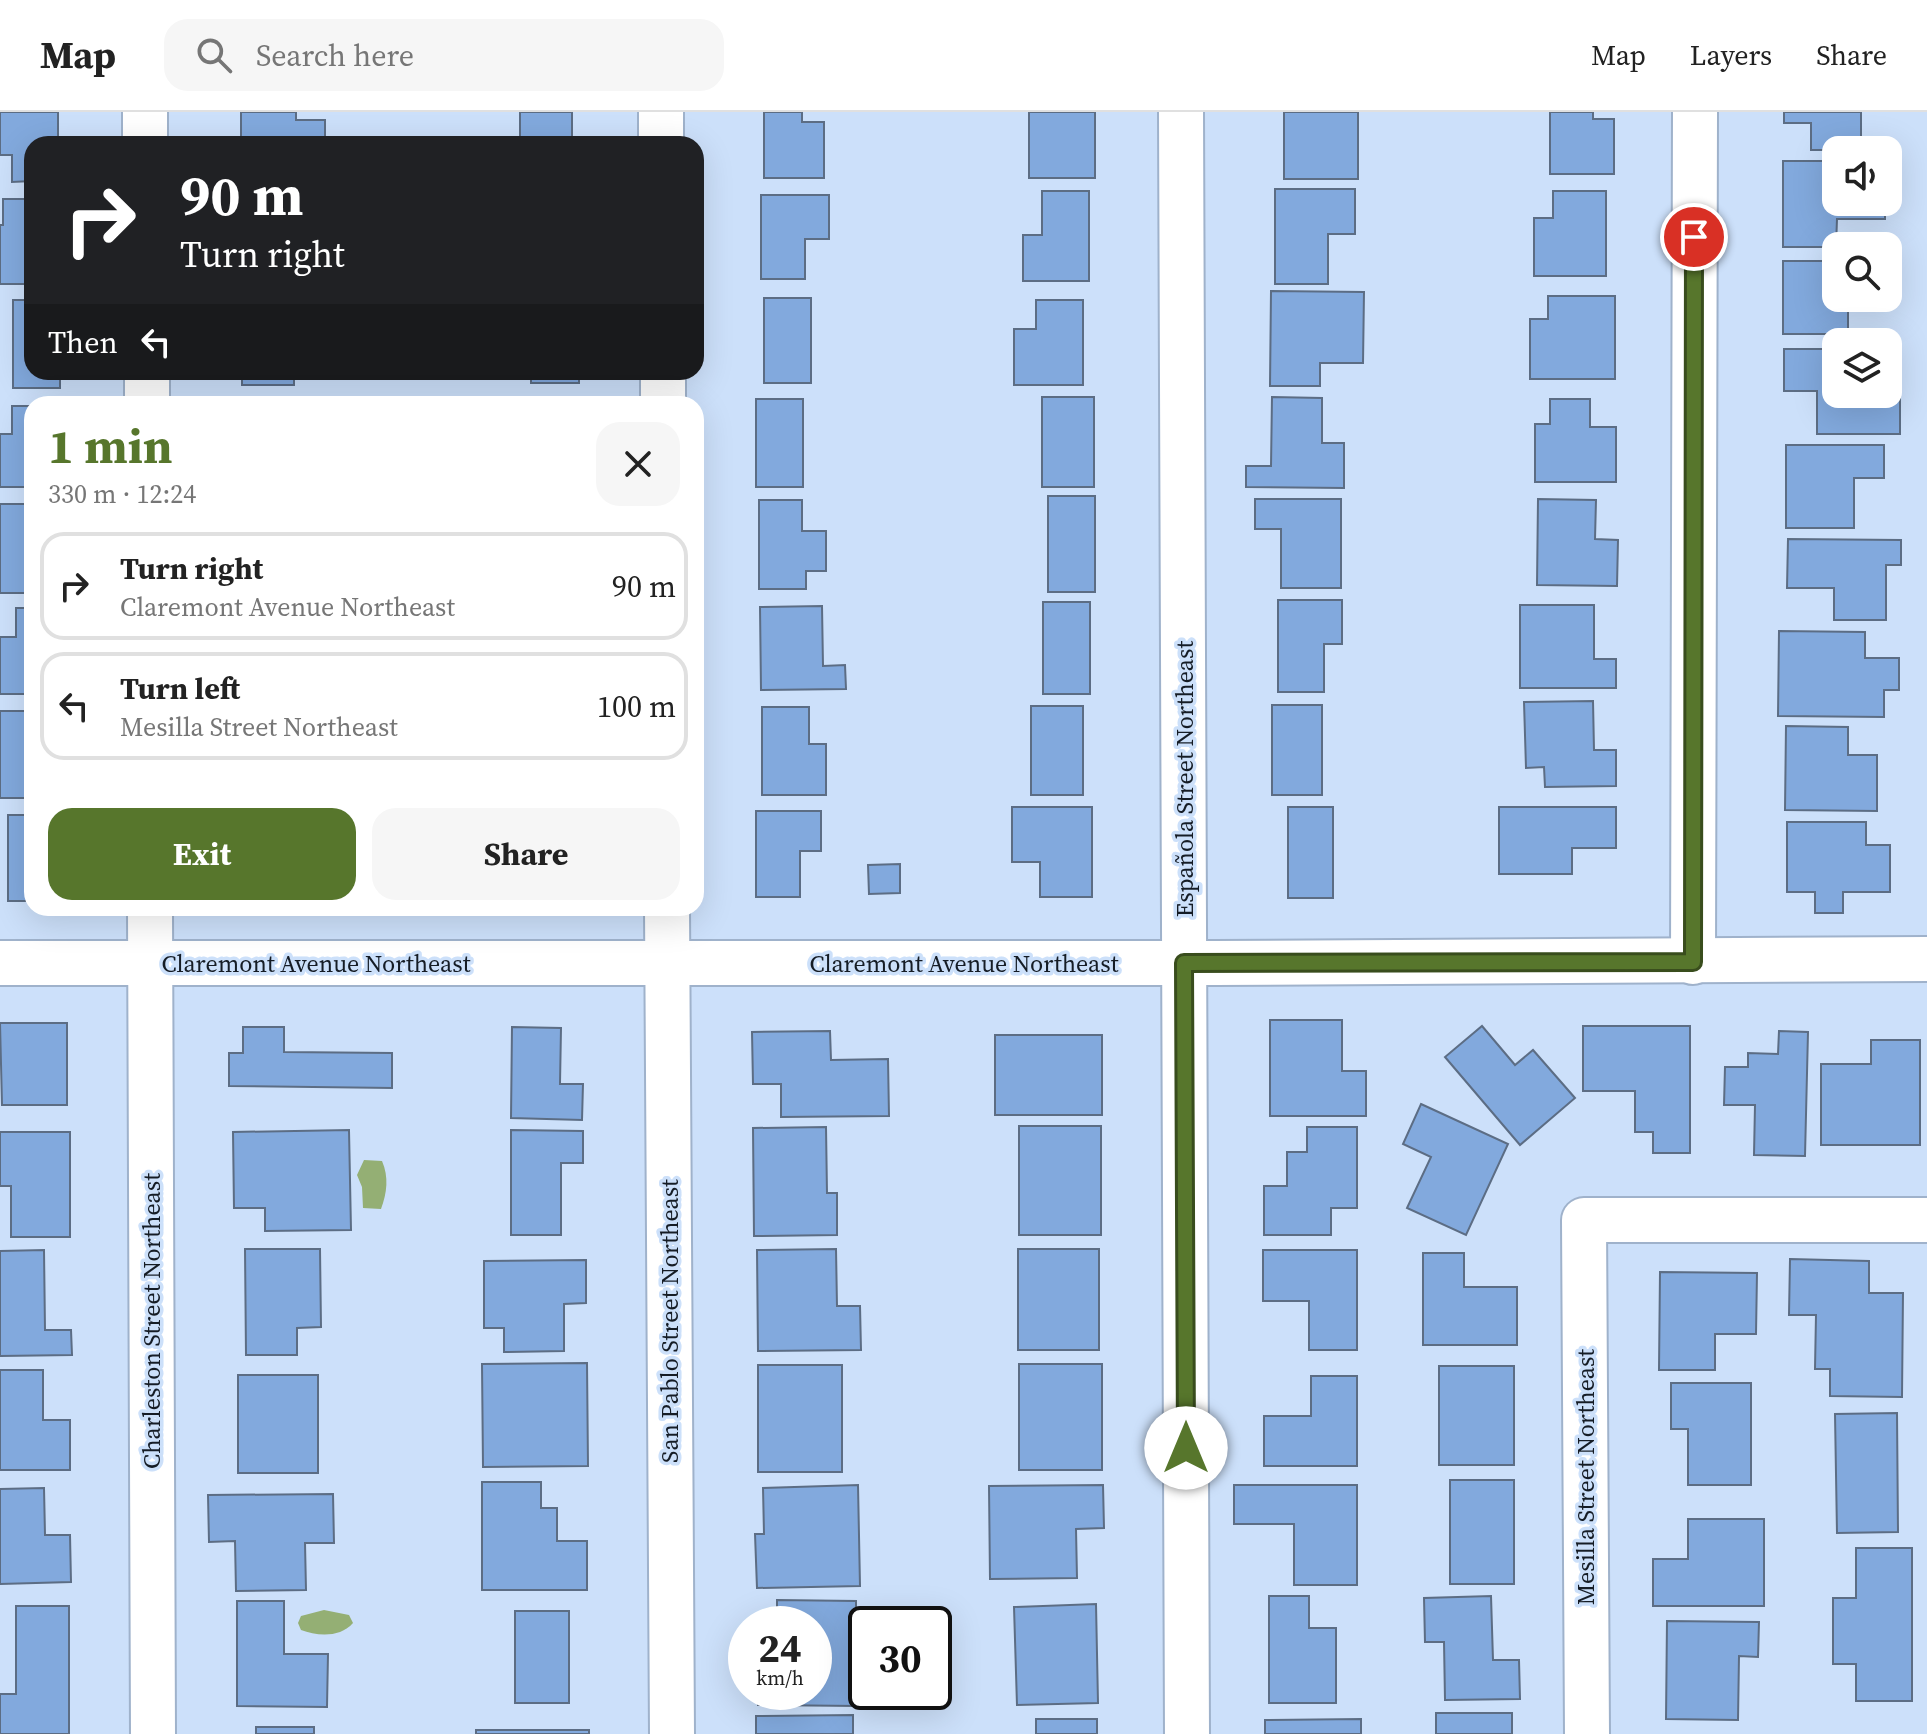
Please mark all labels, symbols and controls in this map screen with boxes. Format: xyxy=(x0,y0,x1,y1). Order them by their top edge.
search box xyxy=(164,19,724,91)
text: Map xyxy=(40,29,116,81)
icon: search xyxy=(192,33,236,77)
text: Search here xyxy=(256,35,414,76)
text: Map xyxy=(1591,36,1646,74)
text: Layers xyxy=(1690,36,1772,74)
text: Share xyxy=(1816,36,1887,74)
map controls xyxy=(1822,136,1902,408)
button: sound xyxy=(1822,136,1902,216)
text: 90 m xyxy=(180,157,303,234)
icon: right xyxy=(48,168,152,272)
pin xyxy=(1660,203,1728,271)
icon: arrive xyxy=(1672,215,1716,259)
text: Turn right xyxy=(180,230,345,279)
button: search xyxy=(1822,232,1902,312)
icon: left xyxy=(134,320,178,364)
text: Then xyxy=(48,322,118,363)
button: layers xyxy=(1822,328,1902,408)
text: 1 min xyxy=(48,413,173,479)
button: close xyxy=(596,422,680,506)
text: 330 m · 12:24 xyxy=(48,476,196,512)
text: Turn right xyxy=(120,548,263,589)
icon: right xyxy=(52,564,96,608)
text: 90 m xyxy=(612,566,676,607)
text: Claremont Avenue Northeast xyxy=(120,589,455,625)
street label: Española Street Northeast xyxy=(1168,641,1201,917)
text: Turn left xyxy=(120,668,240,709)
icon: left xyxy=(52,684,96,728)
text: 100 m xyxy=(597,686,676,727)
text: Mesilla Street Northeast xyxy=(120,709,398,745)
button: Exit xyxy=(48,808,356,900)
button: Share xyxy=(372,808,680,900)
street label: Claremont Avenue Northeast xyxy=(161,947,471,980)
street label: Claremont Avenue Northeast xyxy=(809,947,1119,980)
street label: Charleston Street Northeast xyxy=(135,1173,168,1469)
street label: San Pablo Street Northeast xyxy=(653,1179,686,1463)
street label: Mesilla Street Northeast xyxy=(1569,1349,1602,1605)
position arrow xyxy=(1144,1406,1228,1490)
speed limit sign: 30 xyxy=(848,1606,952,1710)
text: 24 xyxy=(758,1621,802,1675)
text: km/h xyxy=(756,1664,804,1692)

